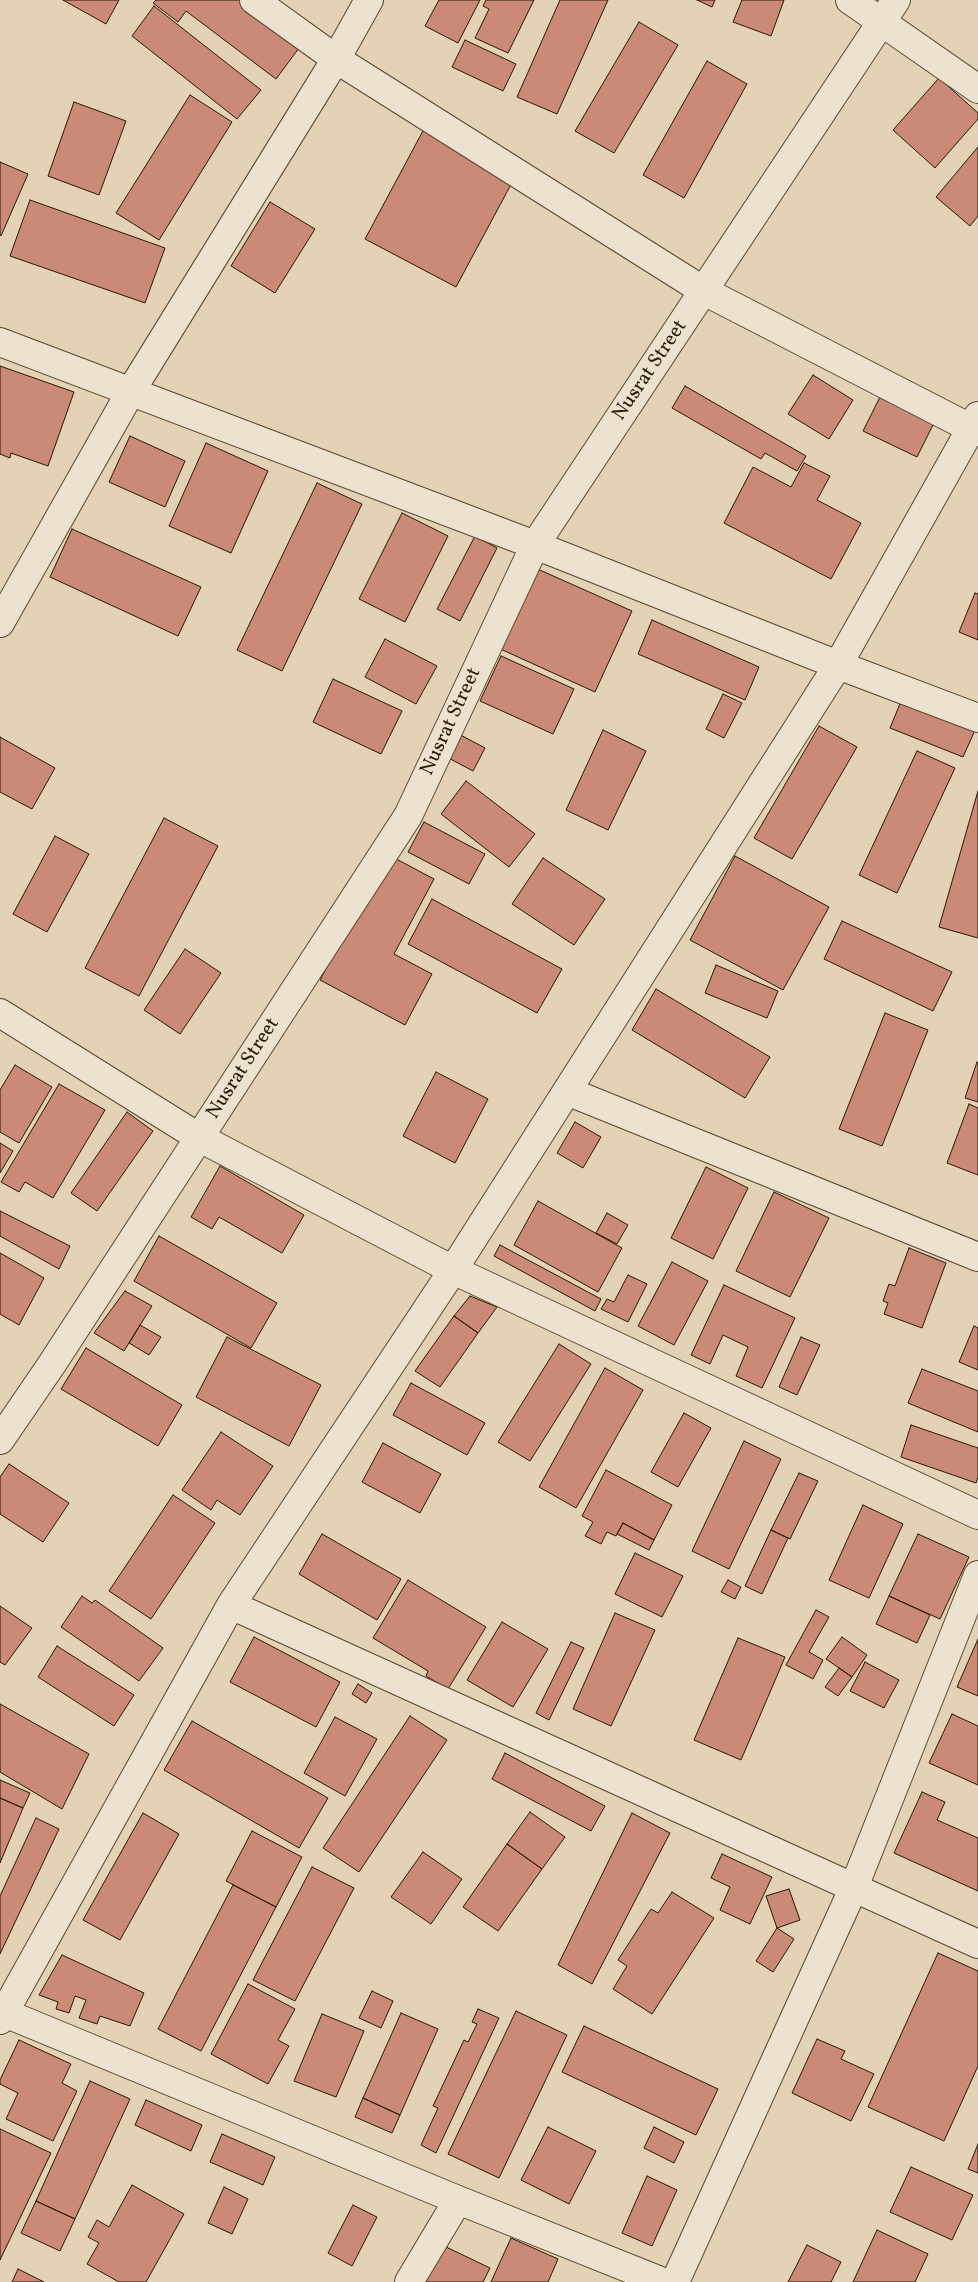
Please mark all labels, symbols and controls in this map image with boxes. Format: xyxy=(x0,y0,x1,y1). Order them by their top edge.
street label: Nusrat Street xyxy=(609,316,693,426)
street label: Nusrat Street xyxy=(417,664,487,780)
street label: Nusrat Street xyxy=(202,1014,286,1124)

